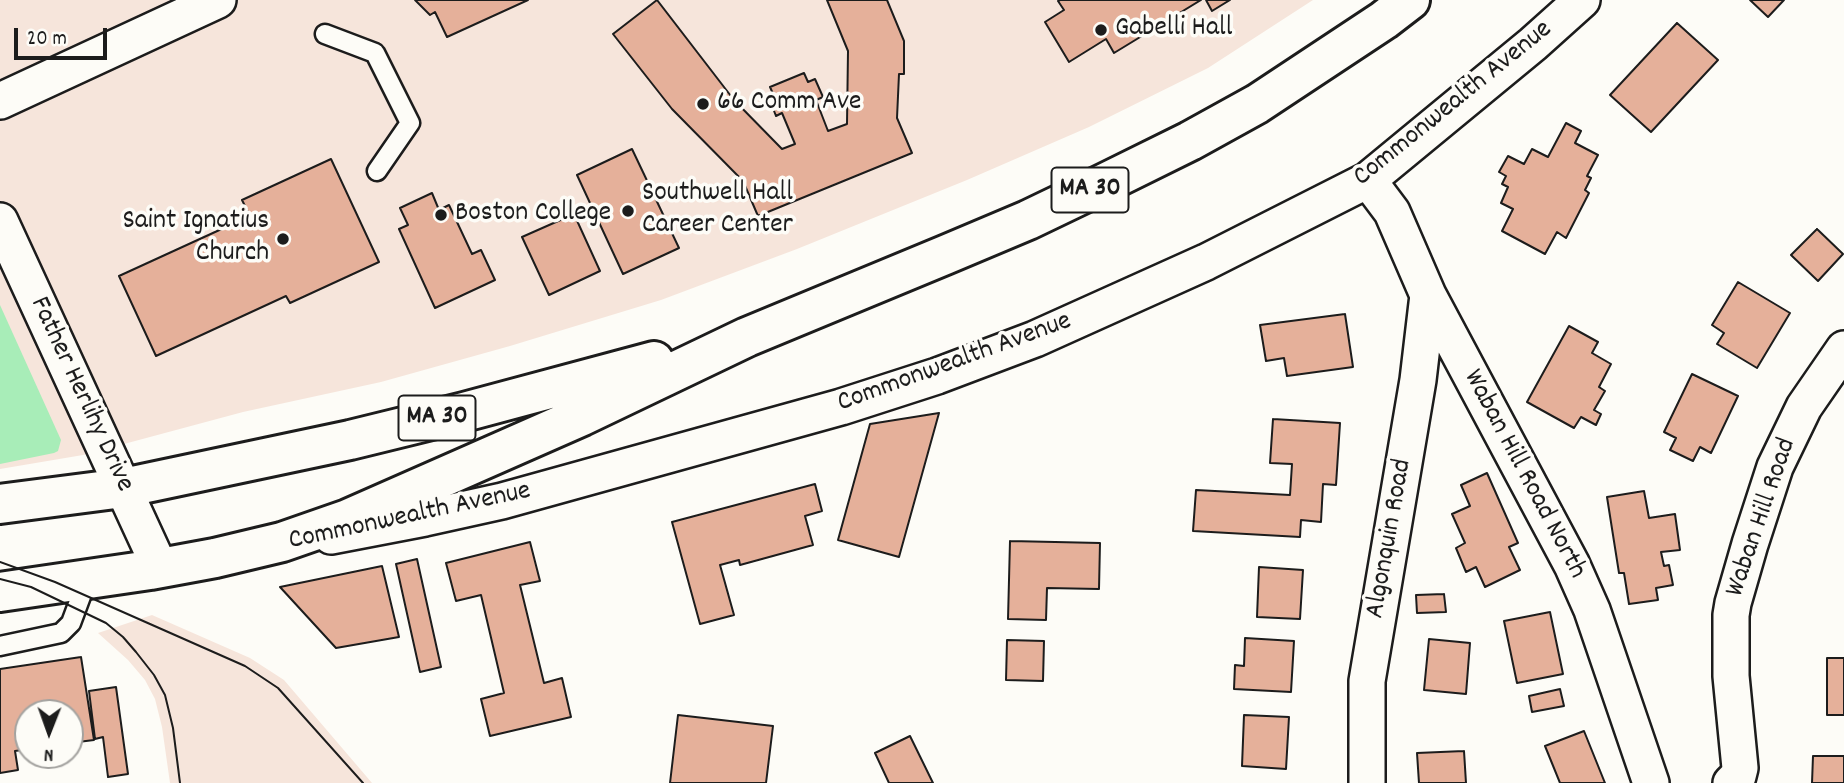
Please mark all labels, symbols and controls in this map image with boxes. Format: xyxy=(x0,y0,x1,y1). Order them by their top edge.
place label: Gabelli Hall xyxy=(1115,13,1232,47)
scale bar xyxy=(18,14,110,58)
street label: Commonwealth Avenue xyxy=(1348,14,1560,196)
marker: Gabelli Hall xyxy=(1093,22,1109,38)
text: 20 m xyxy=(27,25,67,55)
place label: 66 Comm Ave xyxy=(717,87,861,121)
marker: 66 Comm Ave xyxy=(695,96,711,112)
road number: MA 30 xyxy=(1052,168,1128,212)
place label: Southwell Hall Career Center xyxy=(642,178,793,244)
place label: Boston College xyxy=(455,198,611,232)
marker: Southwell Hall Career Center xyxy=(620,203,636,219)
place label: Saint Ignatius Church xyxy=(122,206,269,272)
marker: Boston College xyxy=(433,207,449,223)
marker: Saint Ignatius Church xyxy=(275,231,291,247)
street label: Father Herlihy Drive xyxy=(20,292,140,498)
street label: Commonwealth Avenue xyxy=(833,306,1077,422)
street label: Waban Hill Road North xyxy=(1454,365,1592,585)
road number: MA 30 xyxy=(398,396,476,440)
street label: Waban Hill Road xyxy=(1720,434,1806,602)
street label: Algonquin Road xyxy=(1360,457,1422,621)
street label: Commonwealth Avenue xyxy=(286,476,534,560)
north arrow xyxy=(14,699,84,769)
text: N xyxy=(44,740,54,767)

